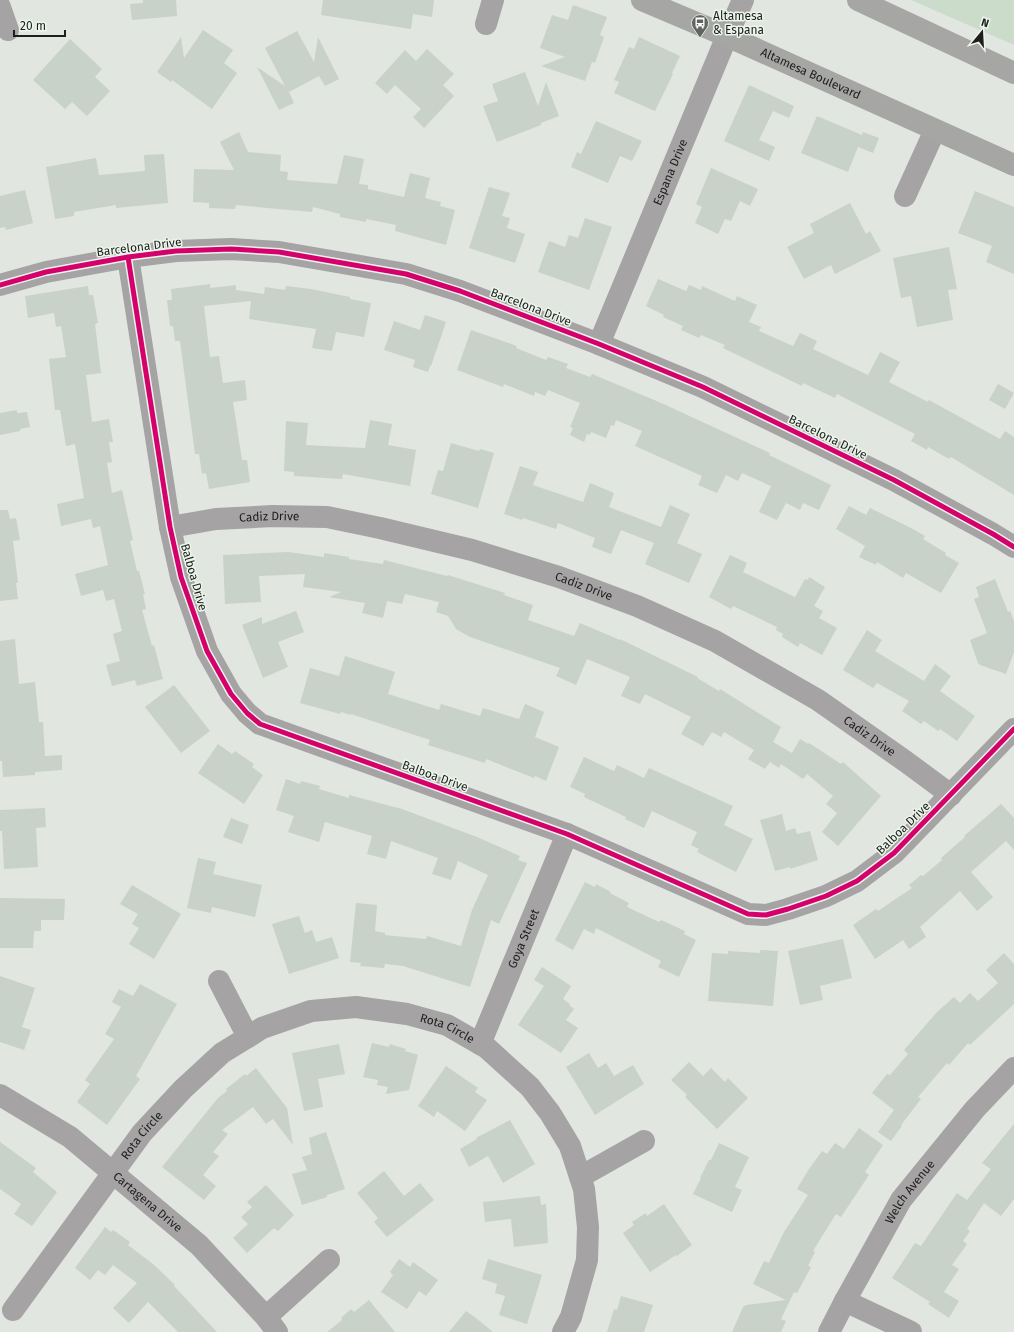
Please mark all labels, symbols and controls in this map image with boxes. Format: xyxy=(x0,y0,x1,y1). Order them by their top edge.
place label: Altamesa & Espana xyxy=(713,9,764,37)
scale bar xyxy=(14,12,65,38)
north arrow xyxy=(962,12,1002,52)
bus stop icon: Altamesa & Espana xyxy=(690,13,710,38)
text: N xyxy=(979,16,990,30)
text: 20 m xyxy=(20,19,46,33)
street label: Altamesa Boulevard xyxy=(758,45,863,102)
street label: Espana Drive xyxy=(650,137,690,207)
street label: Barcelona Drive xyxy=(96,235,182,259)
street label: Barcelona Drive xyxy=(489,285,573,329)
street label: Barcelona Drive xyxy=(787,412,869,462)
street label: Cadiz Drive xyxy=(239,509,300,525)
street label: Balboa Drive xyxy=(178,542,210,612)
street label: Cadiz Drive xyxy=(553,569,614,603)
street label: Cadiz Drive xyxy=(841,713,898,759)
street label: Balboa Drive xyxy=(400,758,470,794)
street label: Balboa Drive xyxy=(873,799,933,857)
street label: Goya Street xyxy=(505,906,542,970)
street label: Rota Circle xyxy=(418,1011,477,1046)
street label: Rota Circle xyxy=(118,1108,166,1162)
street label: Welch Avenue xyxy=(882,1157,938,1226)
street label: Cartagena Drive xyxy=(110,1169,185,1235)

